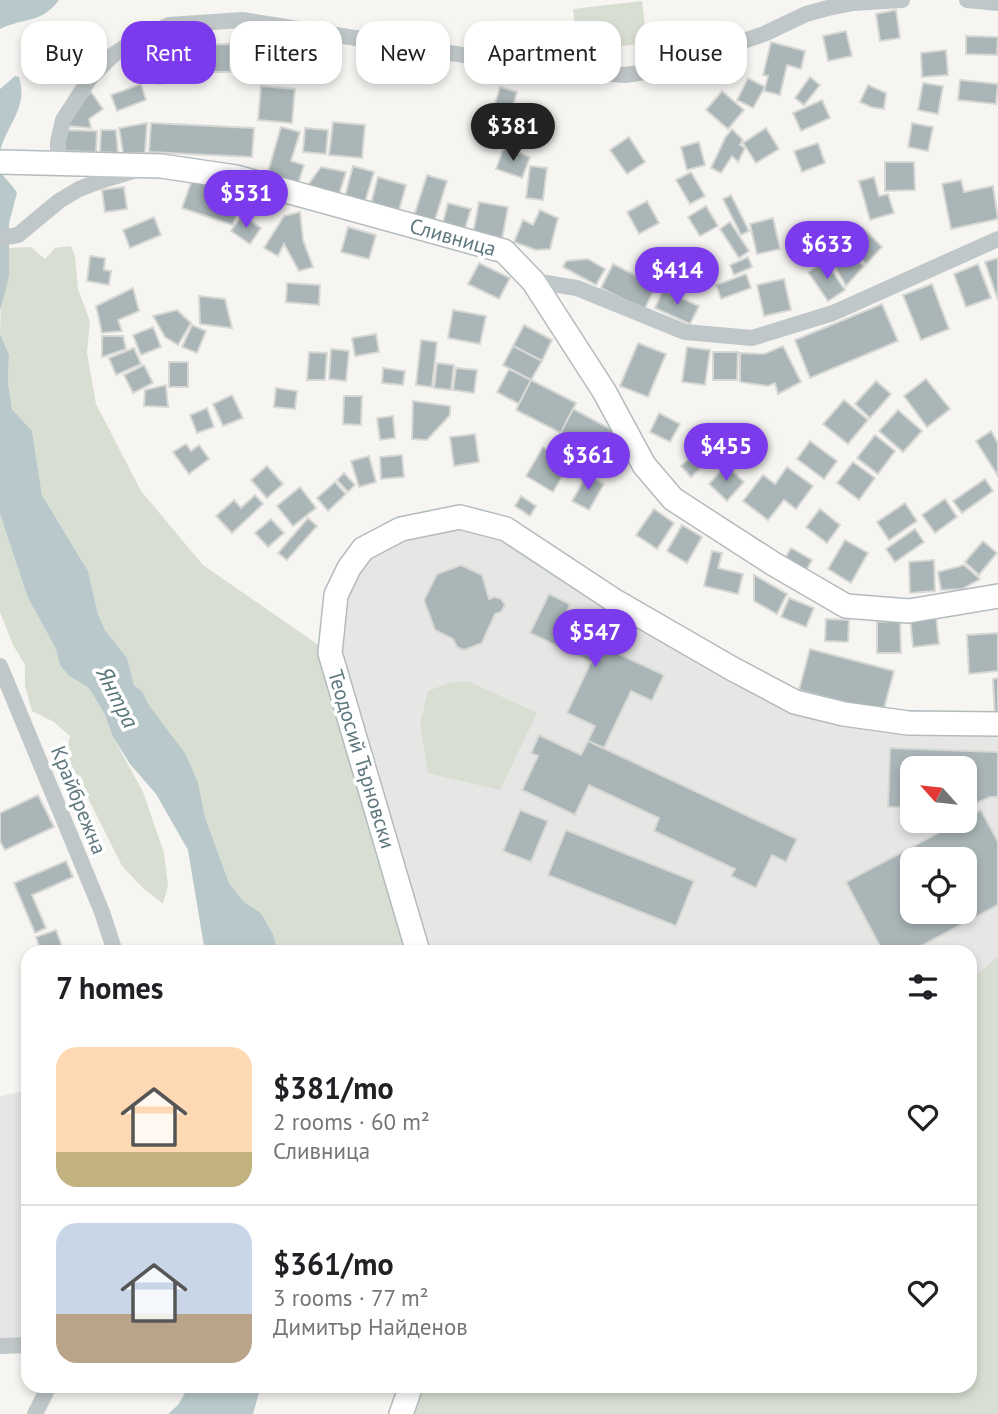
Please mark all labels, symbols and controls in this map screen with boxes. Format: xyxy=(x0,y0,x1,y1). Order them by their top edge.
chip: Buy xyxy=(21,21,107,84)
chip: Rent xyxy=(121,21,216,84)
chip: Filters xyxy=(230,21,342,84)
chip: New xyxy=(356,21,450,84)
chip: Apartment xyxy=(464,21,621,84)
chip: House xyxy=(635,21,747,84)
pin: $381 xyxy=(472,104,554,163)
text: $381 xyxy=(487,111,539,140)
pin: $531 xyxy=(205,170,287,230)
text: $531 xyxy=(220,178,272,207)
street label: Сливница xyxy=(407,212,499,262)
pin: $633 xyxy=(786,222,868,281)
text: $633 xyxy=(801,229,853,258)
pin: $414 xyxy=(636,247,718,307)
text: $414 xyxy=(651,255,703,284)
pin: $455 xyxy=(685,424,767,483)
text: $455 xyxy=(700,431,752,460)
pin: $361 xyxy=(547,433,629,492)
text: $361 xyxy=(562,440,614,469)
pin: $547 xyxy=(554,610,636,669)
text: $547 xyxy=(569,617,621,646)
water label: Янтра xyxy=(90,661,146,732)
street label: Теодосий Търновски xyxy=(322,666,402,852)
street label: Крайбрежна xyxy=(45,742,113,858)
north arrow xyxy=(900,756,976,833)
map controls xyxy=(900,756,977,924)
button: locate xyxy=(900,847,977,924)
text: 7 homes xyxy=(56,968,164,1007)
icon: filters xyxy=(904,968,942,1006)
text: $381/mo xyxy=(273,1068,394,1107)
icon: home xyxy=(112,1075,196,1159)
icon: heart xyxy=(904,1098,942,1136)
text: 2 rooms · 60 m² xyxy=(273,1107,430,1136)
text: Сливница xyxy=(273,1136,370,1165)
text: $361/mo xyxy=(273,1244,394,1283)
icon: home xyxy=(112,1251,196,1335)
icon: heart xyxy=(904,1274,942,1312)
text: 3 rooms · 77 m² xyxy=(273,1283,429,1312)
text: Димитър Найденов xyxy=(273,1312,468,1341)

